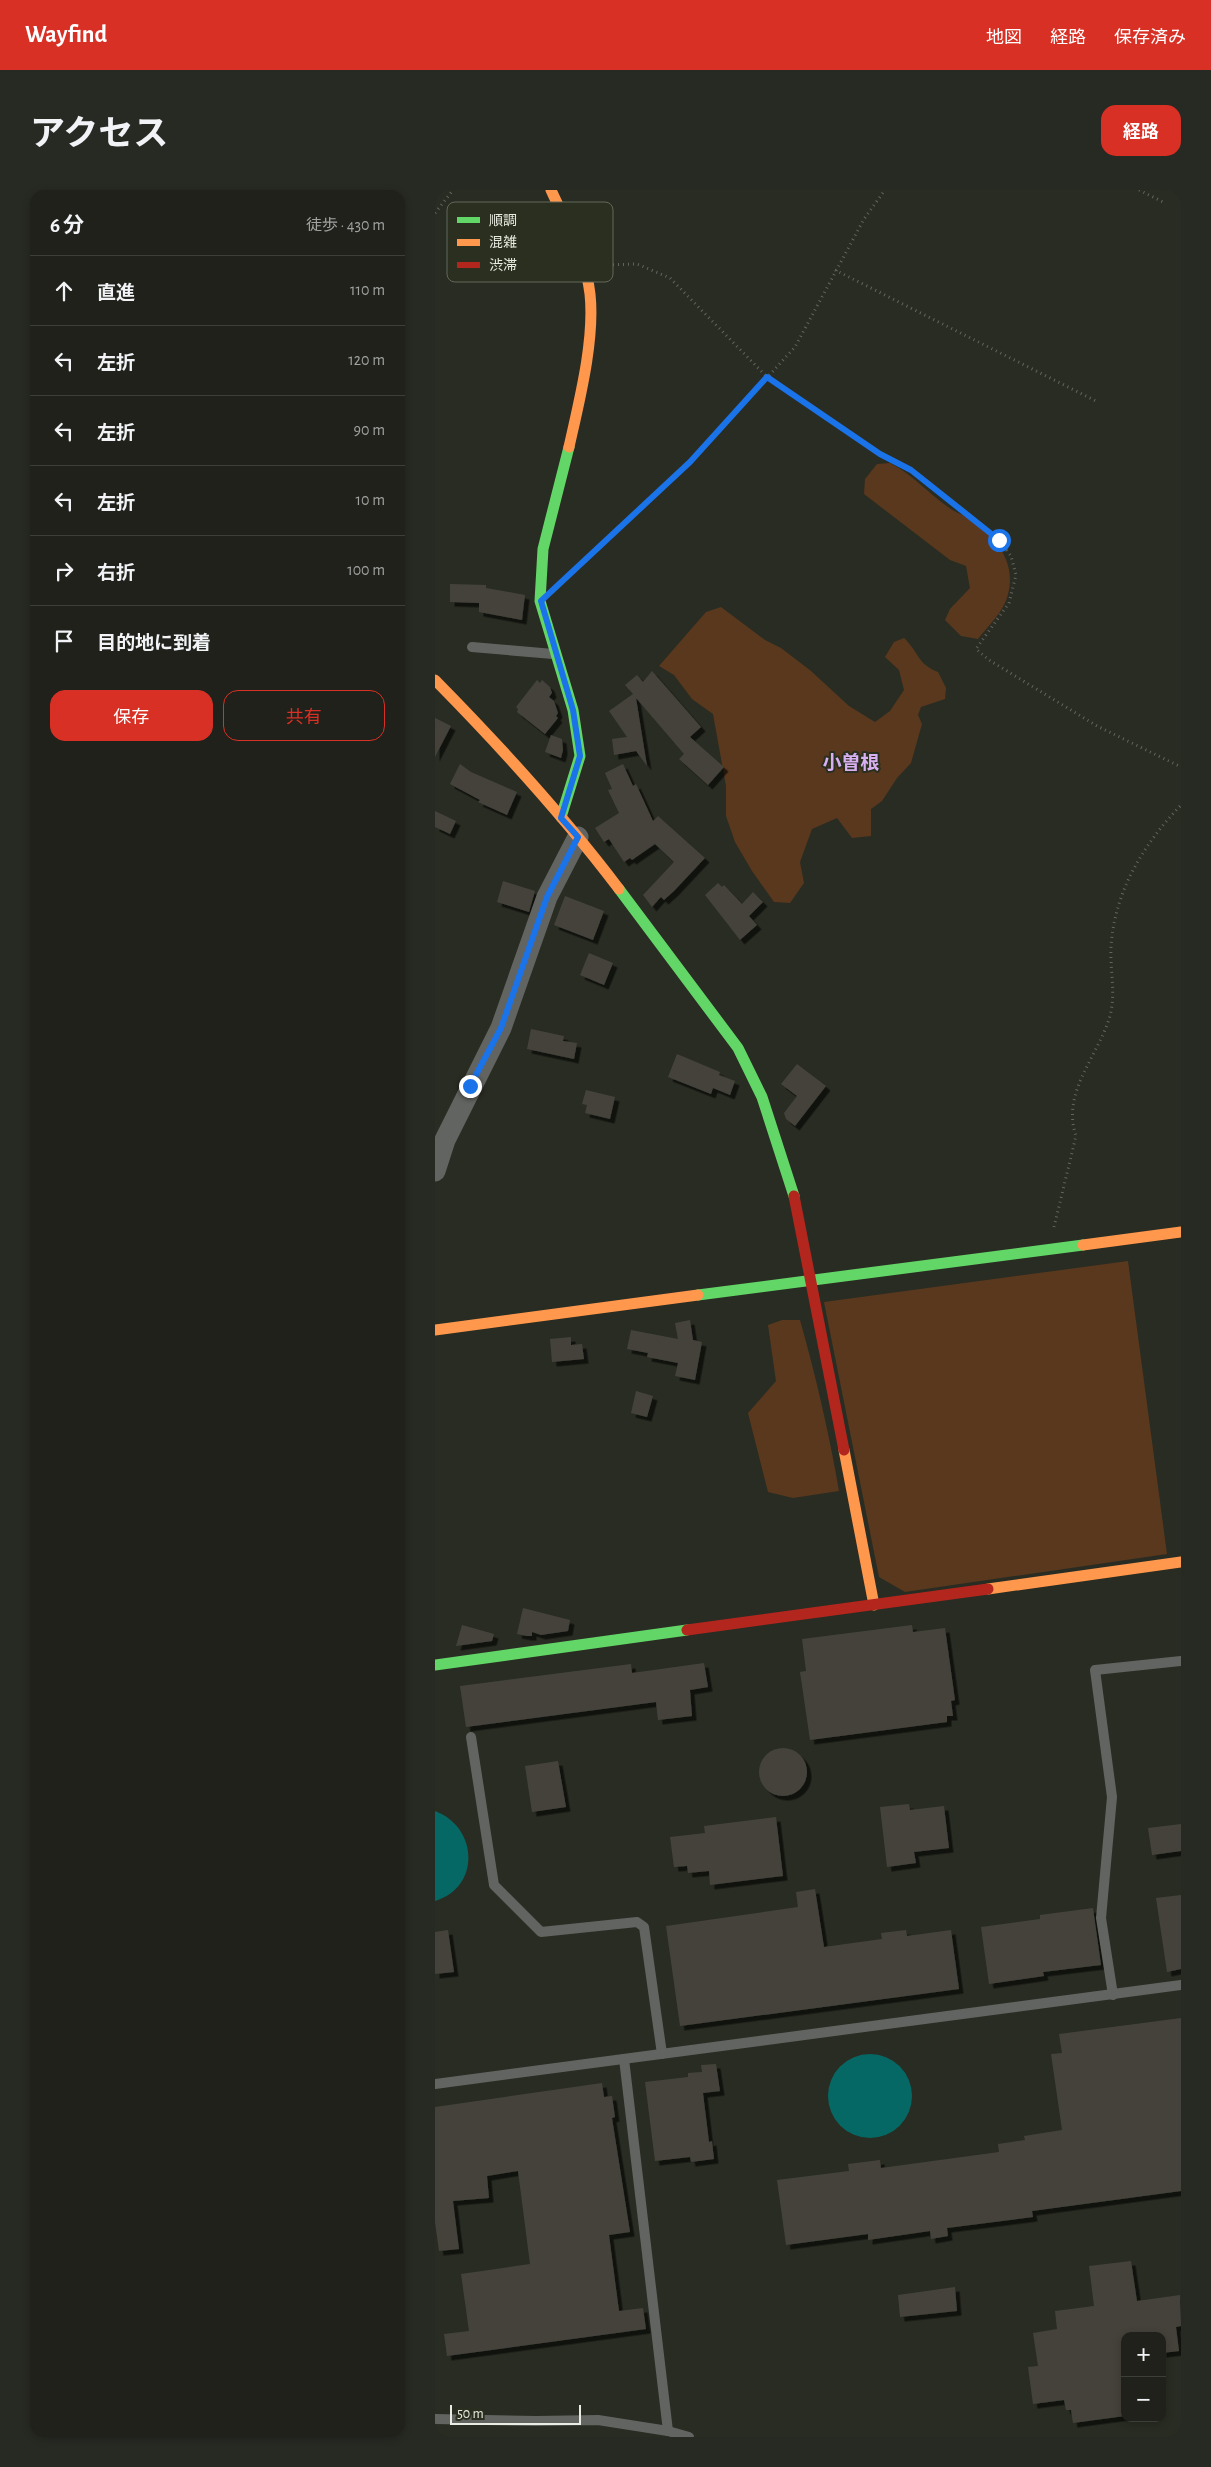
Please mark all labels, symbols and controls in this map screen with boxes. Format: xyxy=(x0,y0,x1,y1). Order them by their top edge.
text: Wayfind xyxy=(25,23,107,47)
text: 地図 xyxy=(986,29,1022,47)
text: 経路 xyxy=(1050,29,1086,47)
text: 保存済み xyxy=(1114,29,1186,47)
button: 経路 xyxy=(1101,105,1181,156)
text: アクセス xyxy=(30,117,168,152)
legend xyxy=(447,202,613,282)
text: 順調 xyxy=(489,214,517,228)
text: 6 分 xyxy=(50,215,84,236)
text: 徒歩 · 430 m xyxy=(306,217,385,233)
text: 混雑 xyxy=(489,234,517,250)
text: 渋滞 xyxy=(489,258,517,273)
icon: ahead xyxy=(50,277,78,305)
text: 110 m xyxy=(350,282,385,298)
text: 直進 xyxy=(97,284,135,303)
icon: left xyxy=(50,347,78,375)
text: 120 m xyxy=(348,352,385,368)
text: 左折 xyxy=(97,354,135,373)
icon: left xyxy=(50,417,78,445)
text: 90 m xyxy=(354,422,385,438)
text: 左折 xyxy=(97,424,135,443)
icon: left xyxy=(50,487,78,515)
text: 10 m xyxy=(356,492,385,508)
text: 左折 xyxy=(97,494,135,513)
route start xyxy=(988,529,1011,552)
icon: right xyxy=(50,557,78,585)
text: 100 m xyxy=(347,562,385,578)
text: 右折 xyxy=(97,564,135,583)
icon: arrive xyxy=(50,627,78,655)
text: 目的地に到着 xyxy=(97,634,211,653)
button: 保存 xyxy=(50,690,213,741)
button: 共有 xyxy=(223,690,385,741)
district label: 小曽根 xyxy=(822,752,880,773)
route end xyxy=(459,1075,482,1098)
map controls xyxy=(1121,2332,1166,2422)
button: + xyxy=(1121,2332,1166,2377)
button: − xyxy=(1121,2377,1166,2422)
scale bar xyxy=(450,2402,581,2425)
text: 50 m xyxy=(457,2407,484,2421)

